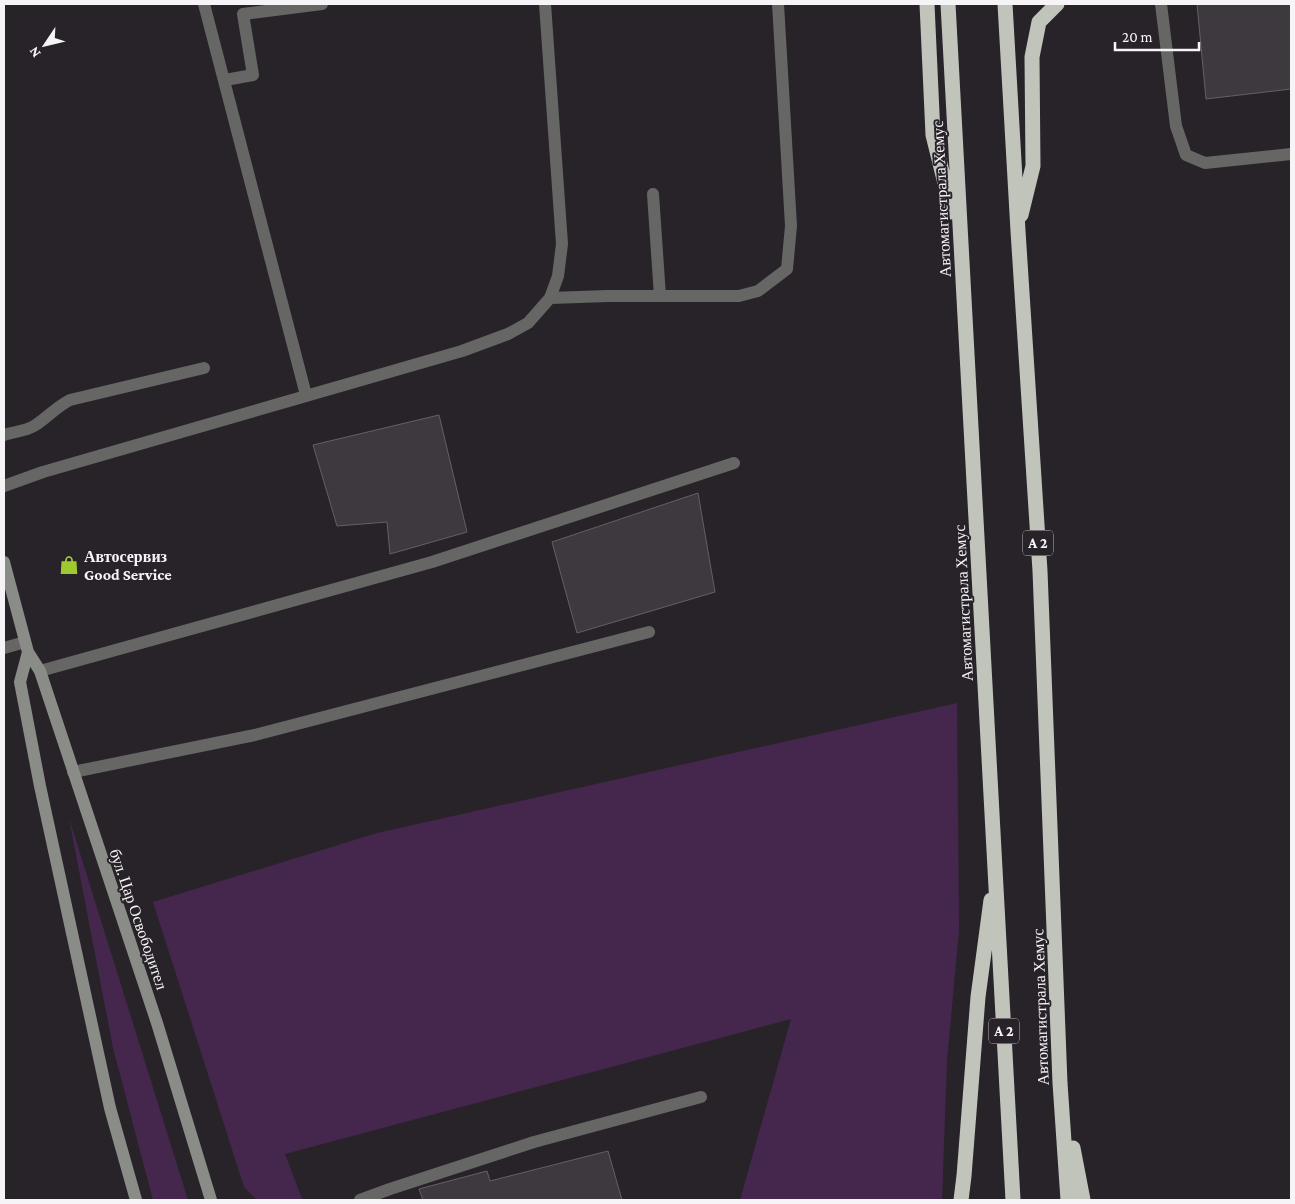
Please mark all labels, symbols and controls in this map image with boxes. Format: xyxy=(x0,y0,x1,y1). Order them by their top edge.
north arrow xyxy=(20,20,70,70)
scale bar xyxy=(1115,20,1199,52)
text: 20 m xyxy=(1122,29,1153,45)
text: N xyxy=(25,44,44,61)
street label: Автомагистрала Хемус xyxy=(929,120,955,278)
street label: Автомагистрала Хемус xyxy=(951,524,977,682)
road number: A 2 xyxy=(1023,530,1053,556)
place label: Автосервиз Good Service xyxy=(84,548,172,583)
shop icon: Автосервиз Good Service xyxy=(58,554,80,576)
street label: бул. Цар Освободител xyxy=(106,847,171,992)
street label: Автомагистрала Хемус xyxy=(1029,928,1053,1086)
road number: A 2 xyxy=(989,1018,1019,1044)

